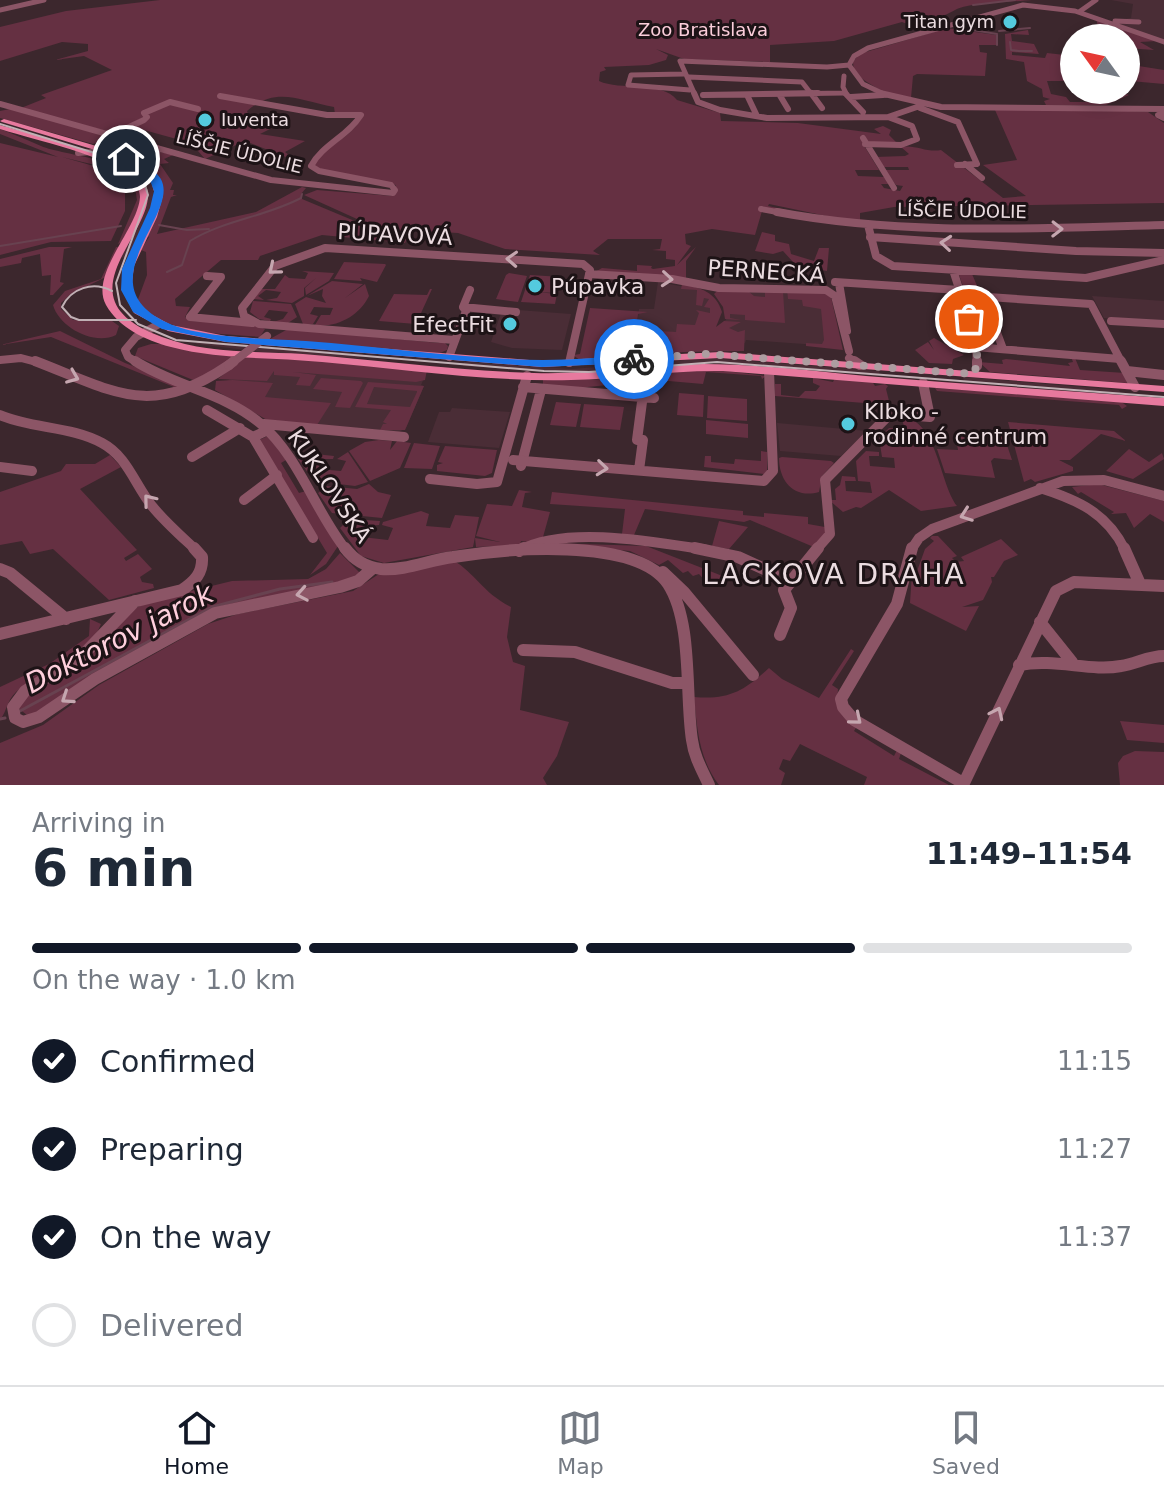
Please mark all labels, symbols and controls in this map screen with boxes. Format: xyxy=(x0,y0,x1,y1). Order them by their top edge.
place label: Titan gym xyxy=(903,11,994,32)
marker: Titan gym xyxy=(1001,13,1019,31)
park label: Zoo Bratislava xyxy=(638,19,768,40)
north arrow xyxy=(1060,24,1140,104)
map controls xyxy=(1060,24,1140,104)
place label: Iuventa xyxy=(221,109,289,130)
marker: Iuventa xyxy=(196,111,214,129)
pin xyxy=(92,125,160,193)
street label: LÍŠČIE ÚDOLIE xyxy=(174,126,305,177)
icon: home xyxy=(104,137,148,181)
street label: LÍŠČIE ÚDOLIE xyxy=(897,199,1027,222)
street label: PÚPAVOVÁ xyxy=(337,219,453,250)
one-way arrow xyxy=(1051,220,1064,237)
one-way arrow xyxy=(939,235,952,252)
one-way arrow xyxy=(506,251,518,268)
street label: PERNECKÁ xyxy=(707,255,825,288)
one-way arrow xyxy=(268,260,283,274)
one-way arrow xyxy=(661,271,674,288)
place label: Púpavka xyxy=(551,274,644,299)
marker: Púpavka xyxy=(526,277,544,295)
pin xyxy=(935,285,1003,353)
icon: bag xyxy=(947,297,991,341)
place label: EfectFit xyxy=(412,312,494,337)
marker: EfectFit xyxy=(501,315,519,333)
courier xyxy=(594,319,674,399)
icon: bike xyxy=(612,337,656,381)
one-way arrow xyxy=(65,367,80,383)
place label: Klbko - rodinné centrum xyxy=(864,399,1047,449)
marker: Klbko - rodinné centrum xyxy=(839,415,857,433)
street label: KUKLOVSKÁ xyxy=(283,425,377,548)
one-way arrow xyxy=(596,459,609,476)
one-way arrow xyxy=(144,495,159,509)
one-way arrow xyxy=(960,505,974,522)
district label: LACKOVA DRÁHA xyxy=(702,557,966,591)
water label: Doktorov jarok xyxy=(20,576,220,700)
one-way arrow xyxy=(295,585,309,602)
one-way arrow xyxy=(61,688,75,703)
one-way arrow xyxy=(987,706,1003,721)
one-way arrow xyxy=(846,709,861,724)
text: Arriving in xyxy=(32,808,166,838)
text: 11:49–11:54 xyxy=(926,836,1132,871)
text: 6 min xyxy=(32,838,195,898)
text: On the way · 1.0 km xyxy=(32,965,296,995)
icon: check xyxy=(32,1039,76,1083)
text: Confirmed xyxy=(100,1044,256,1079)
text: 11:15 xyxy=(1057,1046,1132,1076)
icon: check xyxy=(32,1127,76,1171)
text: Preparing xyxy=(100,1132,244,1167)
text: 11:27 xyxy=(1057,1134,1132,1164)
icon: check xyxy=(32,1215,76,1259)
text: On the way xyxy=(100,1220,272,1255)
text: 11:37 xyxy=(1057,1222,1132,1252)
text: Delivered xyxy=(100,1308,244,1343)
tab: Home xyxy=(164,1406,229,1479)
tab: Map xyxy=(557,1406,604,1479)
tab: Saved xyxy=(932,1406,1000,1479)

